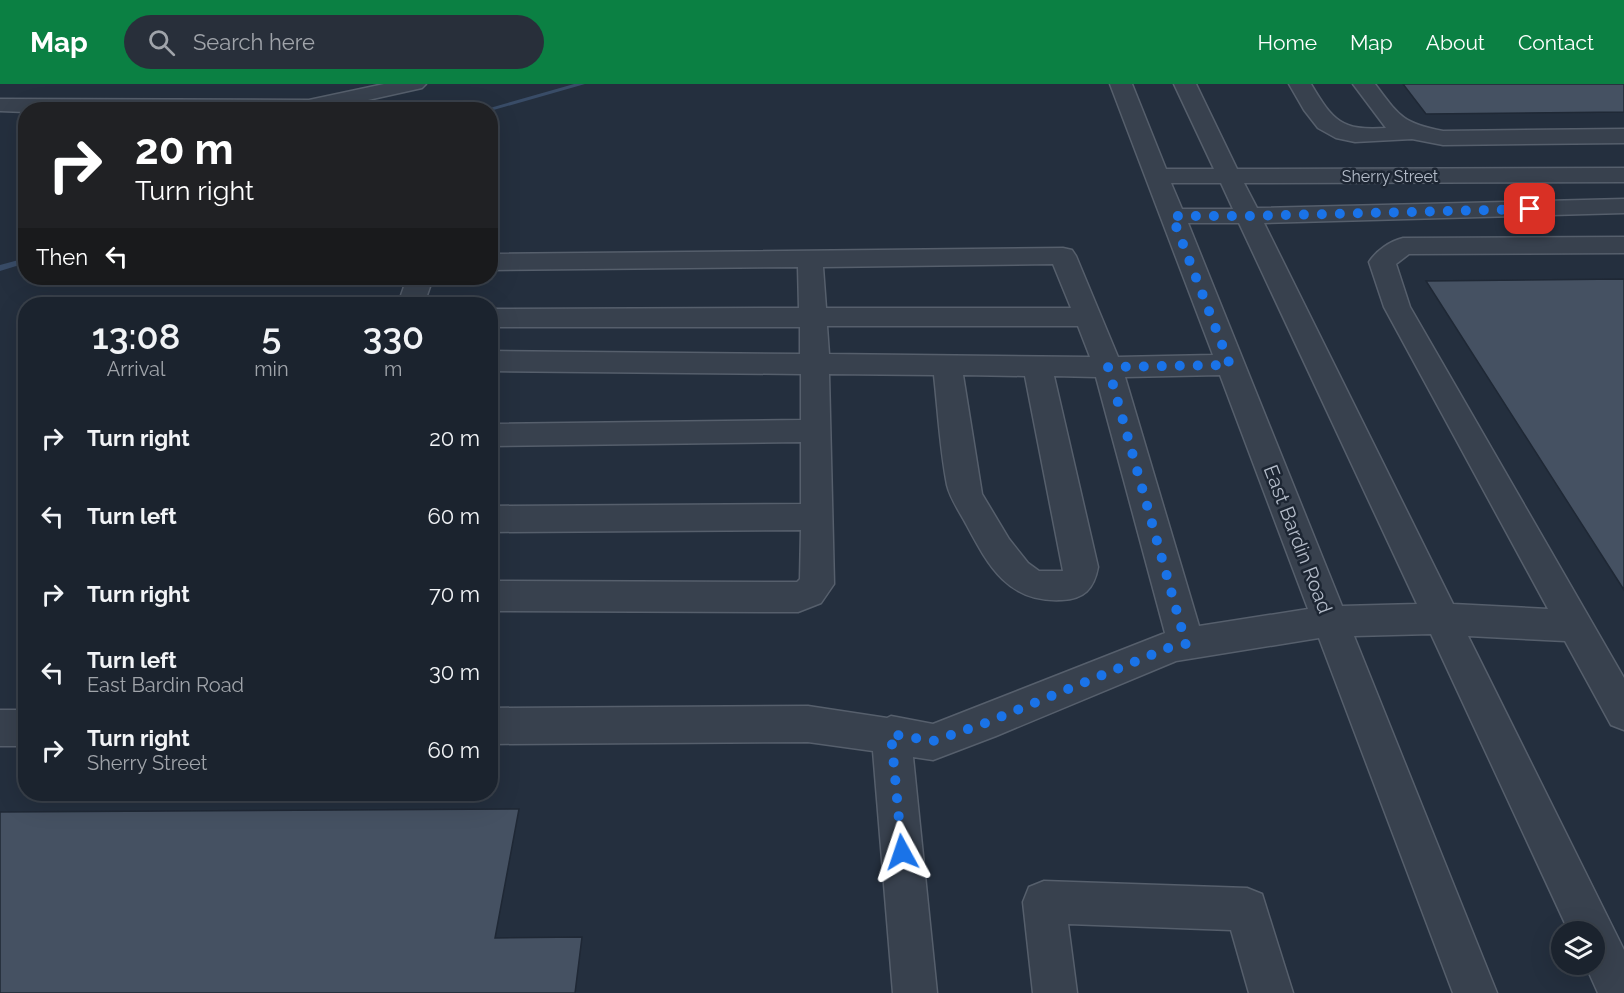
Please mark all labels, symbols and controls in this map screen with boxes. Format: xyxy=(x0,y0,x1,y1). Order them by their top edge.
search box xyxy=(124,15,544,69)
text: Map xyxy=(30,26,88,59)
icon: search xyxy=(145,26,178,59)
text: Search here xyxy=(193,29,315,55)
text: Home xyxy=(1258,30,1317,55)
text: Map xyxy=(1350,30,1393,55)
text: About xyxy=(1426,30,1485,55)
text: Contact xyxy=(1518,30,1594,55)
text: 20 m xyxy=(135,125,234,174)
icon: right xyxy=(36,126,114,204)
street label: Sherry Street xyxy=(1342,167,1439,186)
text: Turn right xyxy=(135,175,254,206)
pin xyxy=(1504,183,1555,234)
icon: arrive xyxy=(1513,192,1546,225)
icon: left xyxy=(100,240,133,273)
text: Then xyxy=(36,244,88,270)
text: 13:08 xyxy=(92,315,180,357)
text: 5 xyxy=(262,315,281,357)
text: 330 xyxy=(362,315,424,357)
text: Arrival xyxy=(107,357,165,381)
text: min xyxy=(254,357,289,381)
text: m xyxy=(384,357,403,381)
icon: right xyxy=(36,422,69,455)
text: Turn right xyxy=(87,425,190,451)
text: 20 m xyxy=(429,425,480,451)
street label: East Bardin Road xyxy=(1259,461,1337,617)
icon: left xyxy=(36,500,69,533)
text: Turn left xyxy=(87,503,177,529)
text: 60 m xyxy=(427,503,480,529)
icon: right xyxy=(36,578,69,611)
text: Turn right xyxy=(87,581,190,607)
text: 70 m xyxy=(429,581,480,607)
text: Turn left xyxy=(87,647,177,673)
icon: left xyxy=(36,656,69,689)
text: 30 m xyxy=(429,659,480,685)
text: East Bardin Road xyxy=(87,673,244,697)
text: Turn right xyxy=(87,725,190,751)
icon: right xyxy=(36,734,69,767)
text: 60 m xyxy=(427,737,480,763)
text: Sherry Street xyxy=(87,751,207,775)
position arrow xyxy=(870,820,934,884)
map controls xyxy=(1551,921,1605,975)
button: layers xyxy=(1551,921,1605,975)

